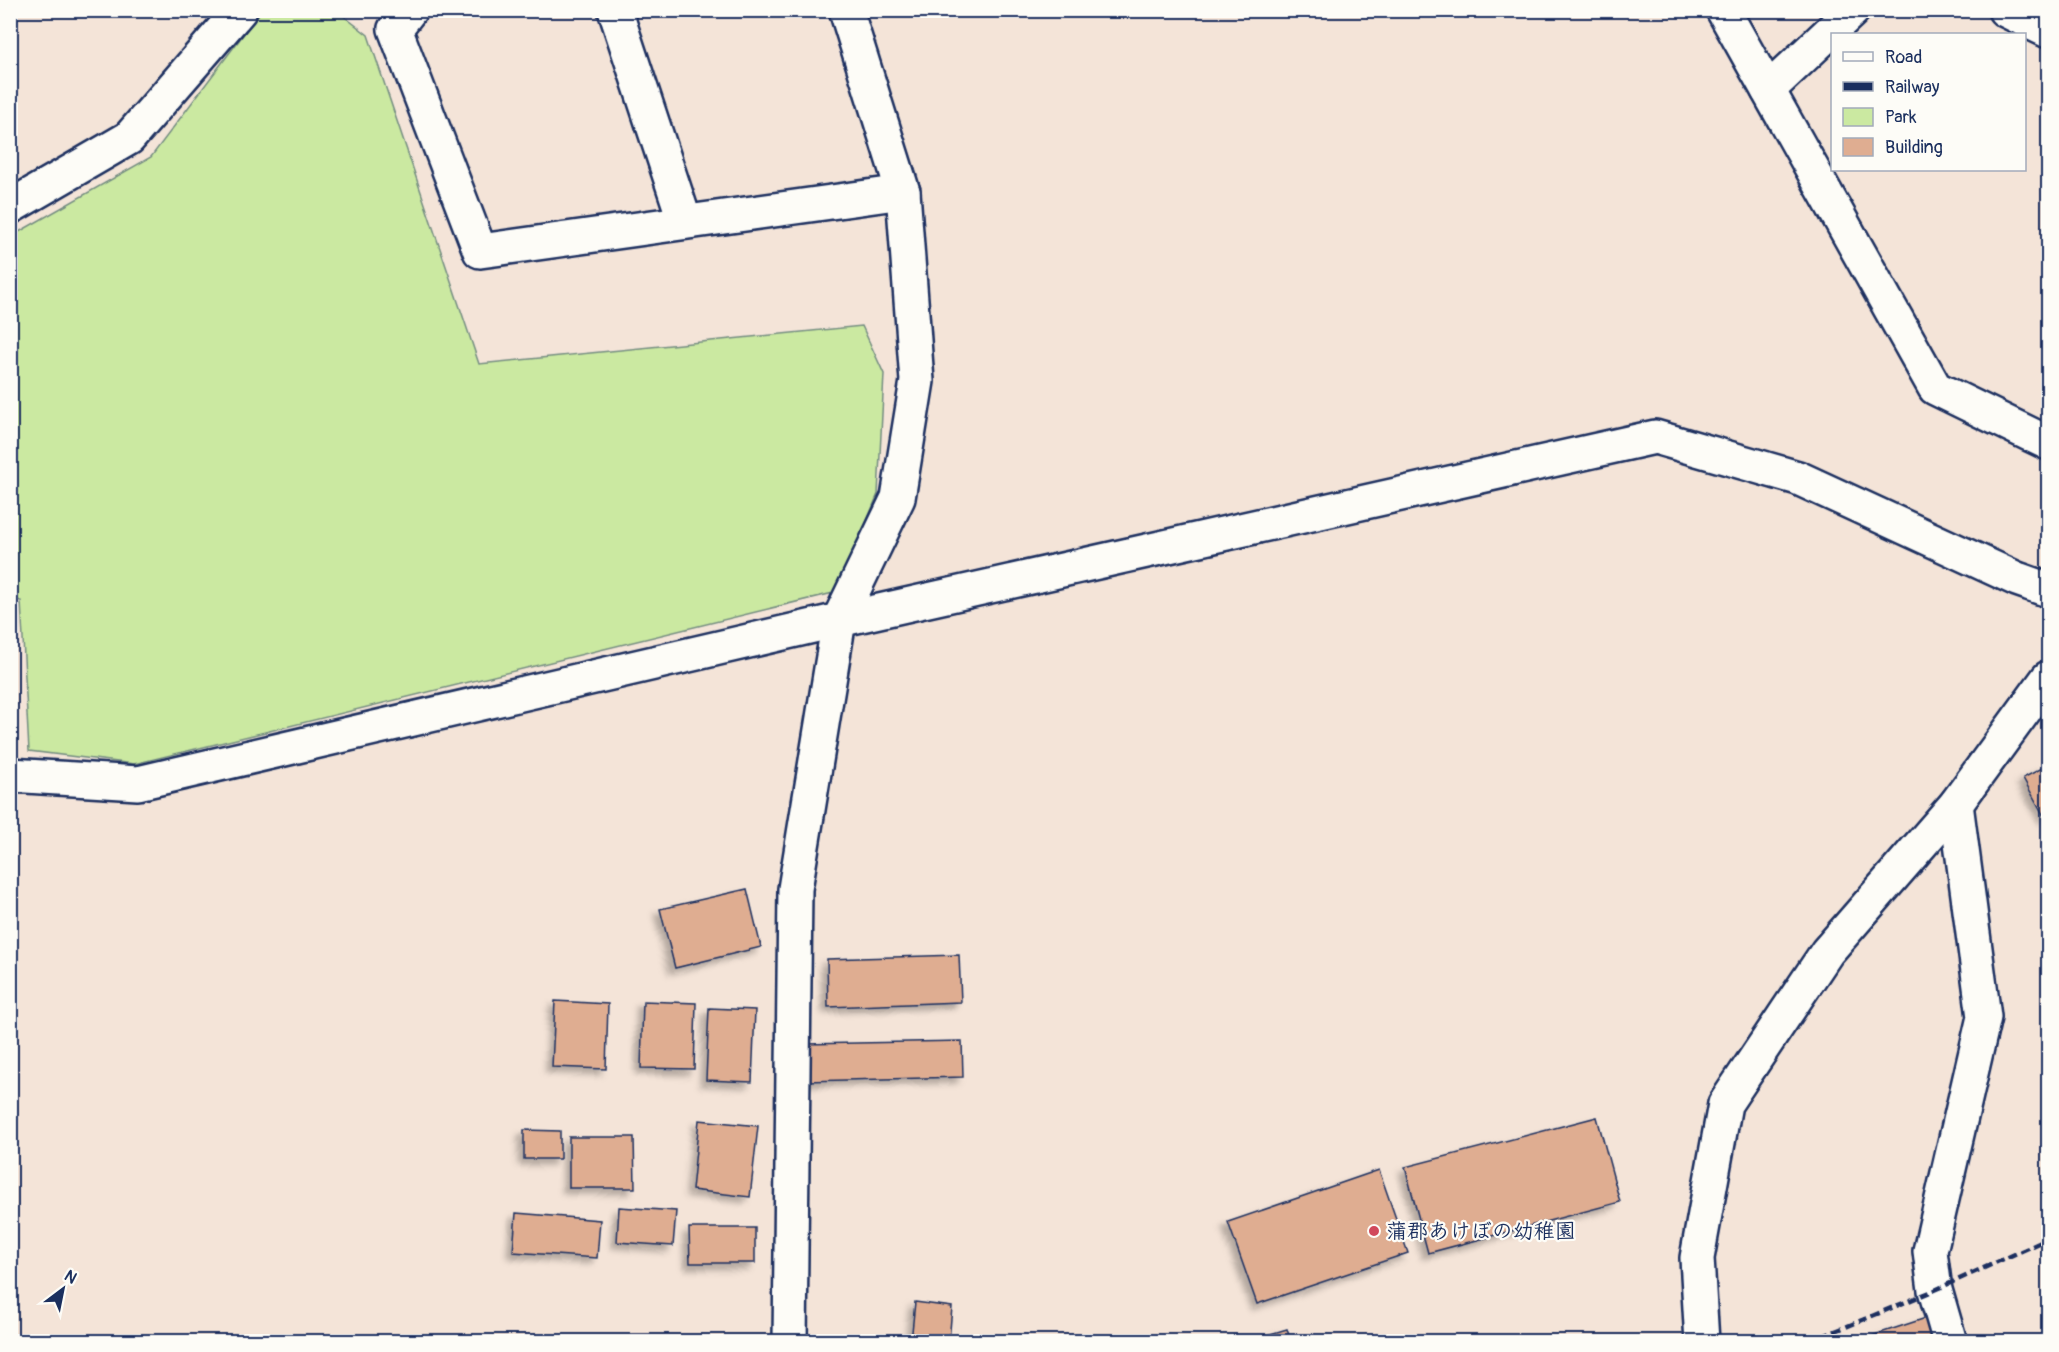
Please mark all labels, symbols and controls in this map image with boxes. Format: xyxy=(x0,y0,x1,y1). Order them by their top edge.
legend xyxy=(1831,33,2026,171)
text: Road xyxy=(1885,46,1922,69)
text: Railway xyxy=(1885,76,1940,99)
text: Park xyxy=(1885,106,1917,129)
text: Building xyxy=(1885,136,1943,159)
place label: 蒲郡あけぼの幼稚園 xyxy=(1386,1218,1576,1245)
marker: 蒲郡あけぼの幼稚園 xyxy=(1367,1224,1381,1238)
north arrow xyxy=(33,1259,93,1319)
text: N xyxy=(61,1266,80,1289)

